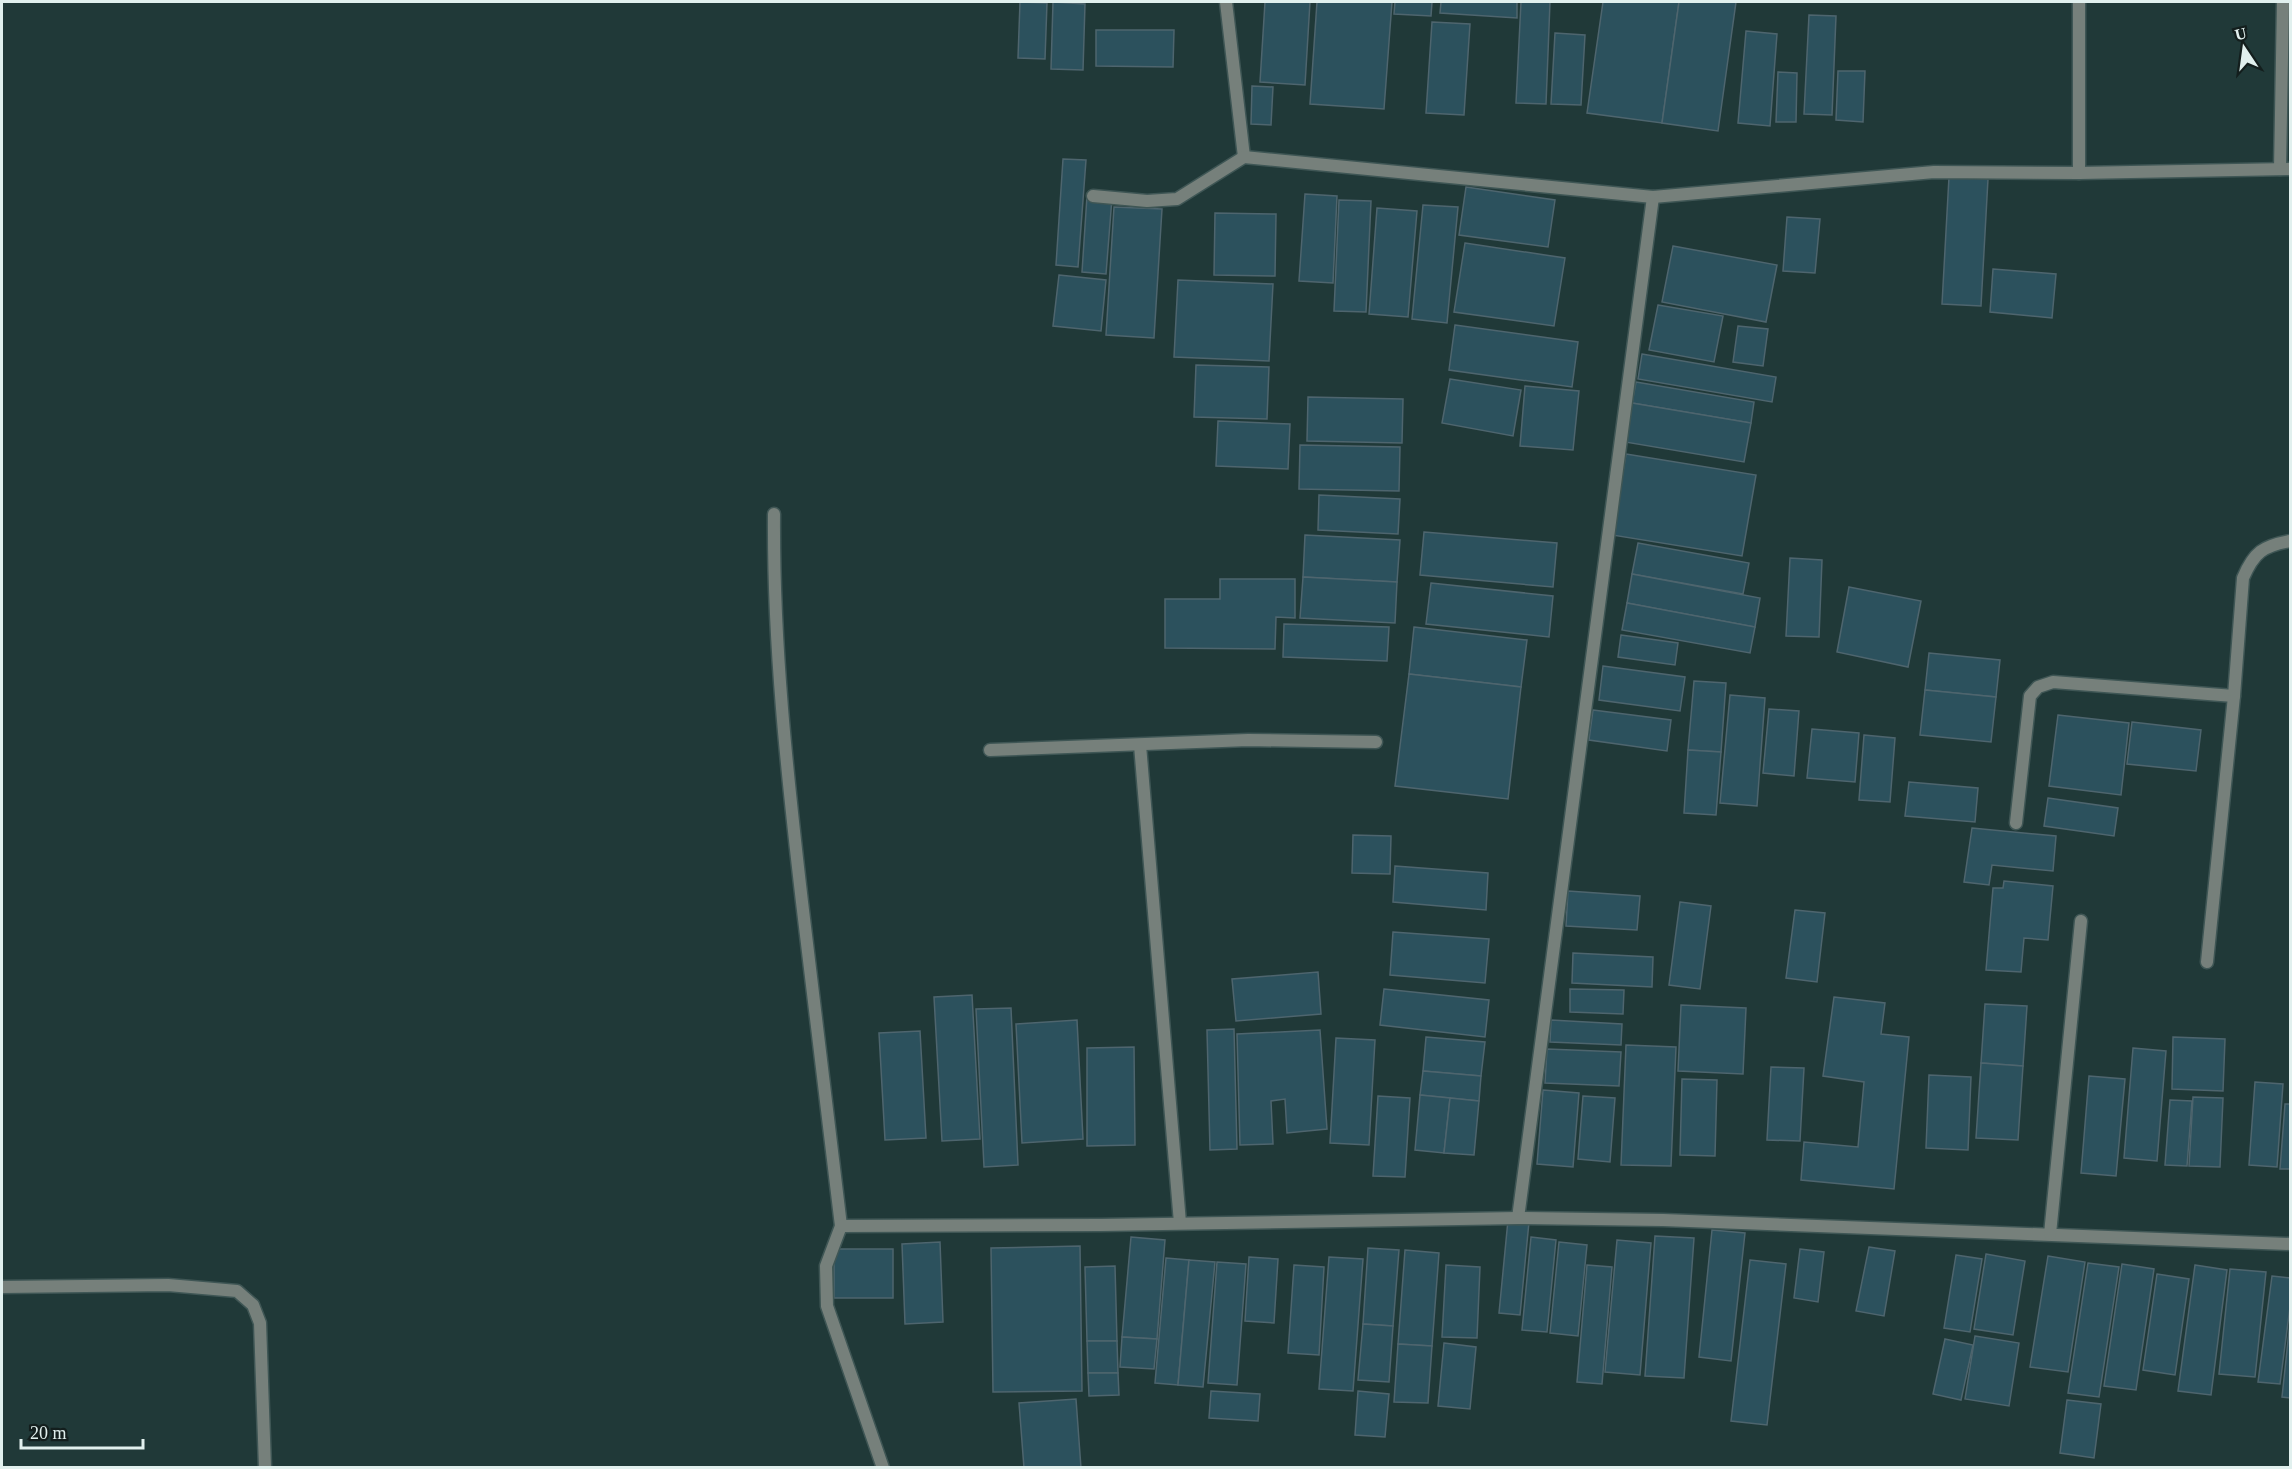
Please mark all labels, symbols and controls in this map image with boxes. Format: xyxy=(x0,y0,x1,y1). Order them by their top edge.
north arrow xyxy=(2214,18,2274,78)
text: U xyxy=(2233,24,2249,43)
scale bar xyxy=(21,1412,142,1450)
text: 20 m xyxy=(30,1423,67,1443)

